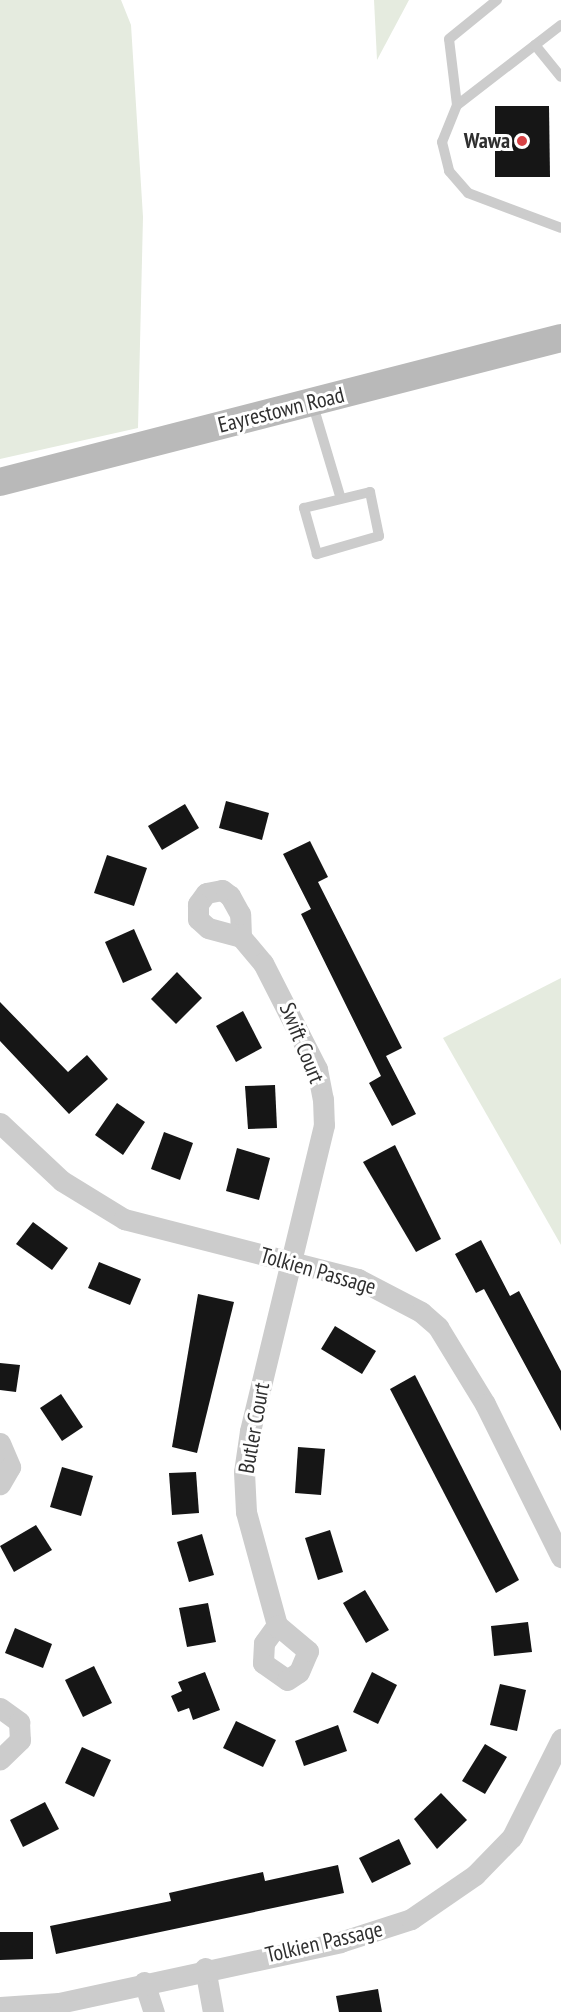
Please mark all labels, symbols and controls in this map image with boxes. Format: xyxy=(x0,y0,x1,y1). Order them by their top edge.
place label: Wawa xyxy=(464,128,510,154)
marker: Wawa xyxy=(515,134,529,148)
street label: Eayrestown Road xyxy=(215,382,347,438)
street label: Swift Court xyxy=(274,999,330,1087)
street label: Tolkien Passage xyxy=(257,1242,379,1300)
street label: Butler Court xyxy=(233,1380,275,1476)
street label: Tolkien Passage xyxy=(263,1916,385,1968)

